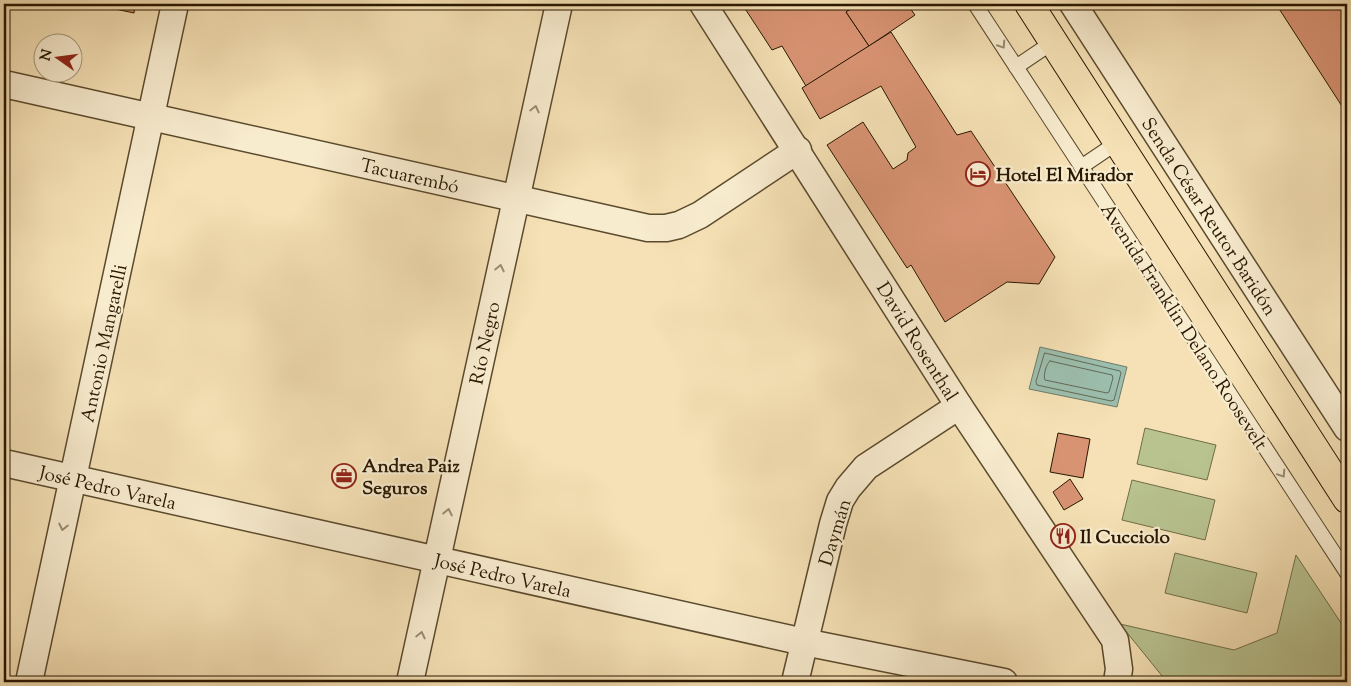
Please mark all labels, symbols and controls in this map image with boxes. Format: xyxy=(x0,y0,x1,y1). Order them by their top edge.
north arrow xyxy=(32,32,82,82)
one-way arrow xyxy=(996,39,1005,48)
text: N xyxy=(36,47,58,63)
one-way arrow xyxy=(530,105,540,114)
street label: Senda César Reutor Baridón xyxy=(1134,113,1282,322)
street label: Tacuarembó xyxy=(357,153,461,202)
hotel icon: Hotel El Mirador xyxy=(965,161,991,187)
place label: Hotel El Mirador xyxy=(996,163,1134,190)
street label: Avenida Franklin Delano Roosevelt xyxy=(1093,199,1273,456)
street label: Antonio Mangarelli xyxy=(75,262,135,425)
one-way arrow xyxy=(495,263,505,272)
street label: David Rosenthal xyxy=(868,277,963,407)
street label: Río Negro xyxy=(465,300,508,387)
place label: Andrea Paiz Seguros xyxy=(362,454,460,503)
street label: José Pedro Varela xyxy=(35,460,179,518)
office icon: Andrea Paiz Seguros xyxy=(331,463,357,489)
one-way arrow xyxy=(1276,468,1285,477)
street label: Daymán xyxy=(813,496,859,570)
one-way arrow xyxy=(442,508,453,517)
one-way arrow xyxy=(58,523,69,532)
restaurant icon: Il Cucciolo xyxy=(1050,523,1076,549)
place label: Il Cucciolo xyxy=(1080,525,1170,552)
street label: José Pedro Varela xyxy=(430,548,574,606)
one-way arrow xyxy=(415,630,426,639)

